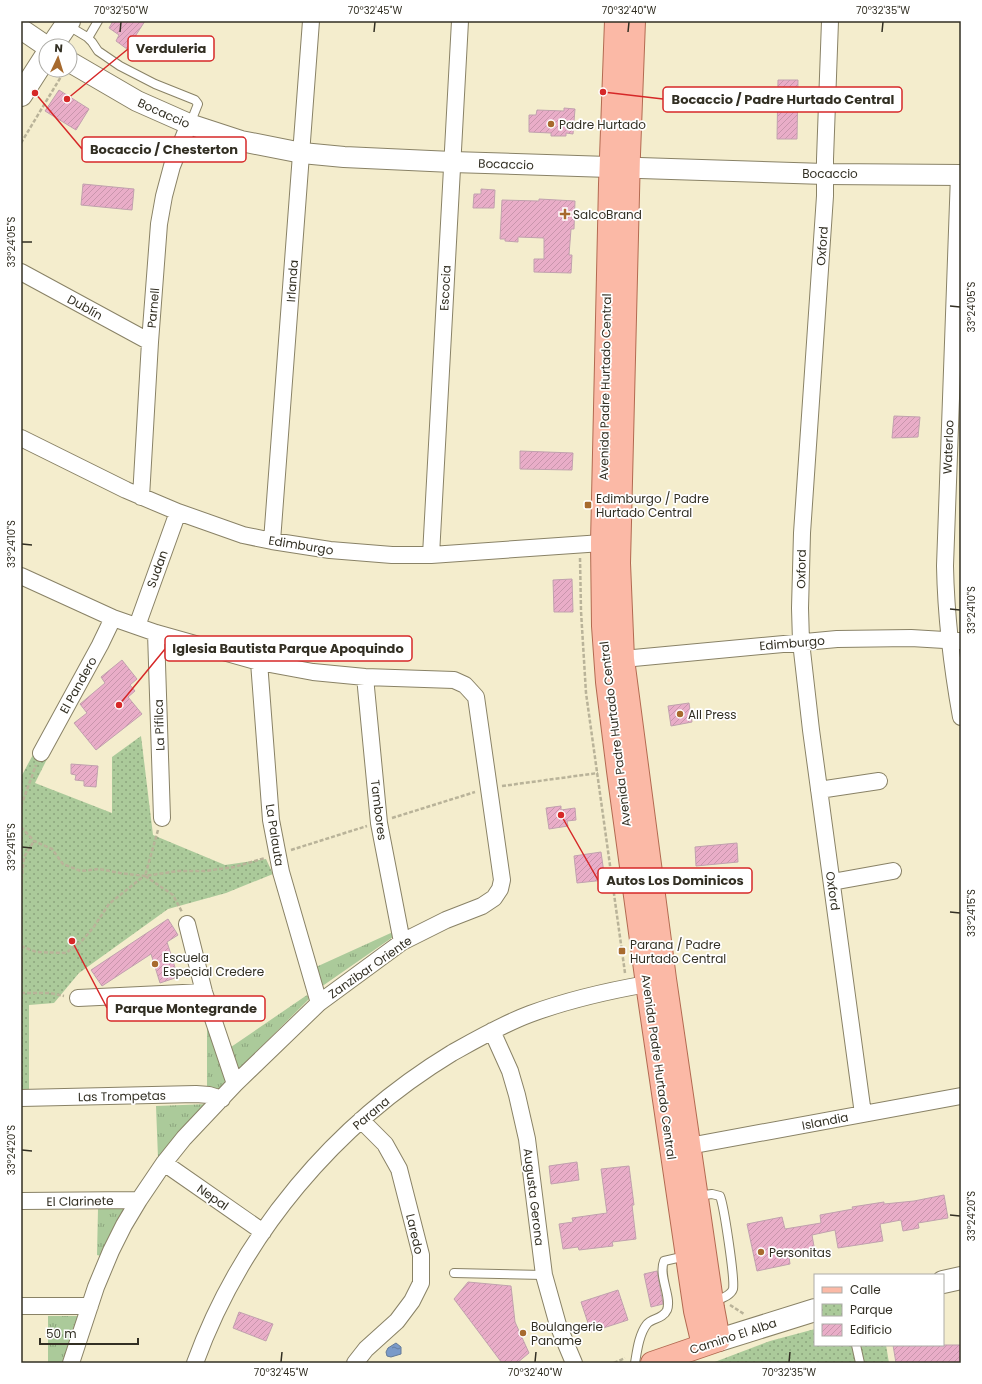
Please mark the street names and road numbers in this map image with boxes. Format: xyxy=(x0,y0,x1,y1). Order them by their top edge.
street label: Bocaccio xyxy=(135,94,193,132)
street label: Bocaccio xyxy=(478,155,534,173)
street label: Bocaccio xyxy=(802,165,858,182)
street label: Oxford xyxy=(812,226,832,266)
street label: Irlanda xyxy=(282,259,302,303)
street label: Escocia xyxy=(435,265,455,311)
street label: Parnell xyxy=(143,287,163,329)
street label: Dublín xyxy=(64,290,106,324)
street label: Avenida Padre Hurtado Central xyxy=(595,293,615,481)
street label: Waterloo xyxy=(939,419,957,474)
street label: Edimburgo xyxy=(267,531,335,559)
street label: Sudan xyxy=(142,548,172,590)
street label: Oxford xyxy=(792,549,810,589)
street label: Edimburgo xyxy=(759,632,826,654)
street label: Avenida Padre Hurtado Central xyxy=(595,640,635,828)
street label: El Pandero xyxy=(55,653,101,717)
street label: La Pifilca xyxy=(150,699,168,751)
street label: Tambores xyxy=(367,779,391,841)
street label: La Palauta xyxy=(262,803,288,867)
street label: Oxford xyxy=(822,870,844,912)
street label: Zanzibar Oriente xyxy=(325,932,415,1002)
street label: Avenida Padre Hurtado Central xyxy=(638,973,680,1161)
street label: Las Trompetas xyxy=(78,1087,166,1105)
street label: Parana xyxy=(349,1093,393,1133)
street label: Islandia xyxy=(800,1108,850,1134)
street label: Augusta Gerona xyxy=(520,1147,548,1247)
street label: Nepal xyxy=(194,1180,232,1214)
street label: El Clarinete xyxy=(46,1192,114,1210)
street label: Laredo xyxy=(402,1212,428,1256)
street label: Camino El Alba xyxy=(687,1314,779,1358)

